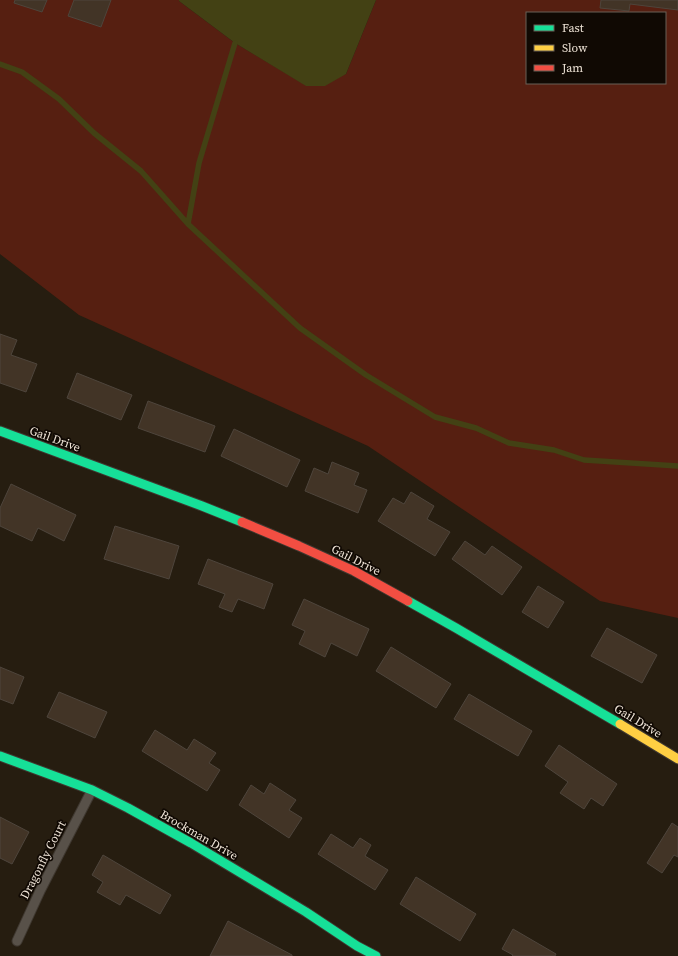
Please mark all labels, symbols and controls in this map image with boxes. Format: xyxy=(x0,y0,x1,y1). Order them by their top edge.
legend xyxy=(526,12,666,84)
text: Fast xyxy=(562,20,584,36)
text: Slow xyxy=(562,40,588,56)
text: Jam xyxy=(561,60,583,76)
street label: Gail Drive xyxy=(27,422,83,456)
street label: Gail Drive xyxy=(329,541,383,579)
street label: Gail Drive xyxy=(611,700,665,742)
street label: Brockman Drive xyxy=(157,806,241,864)
street label: Dragonfly Court xyxy=(16,818,70,902)

